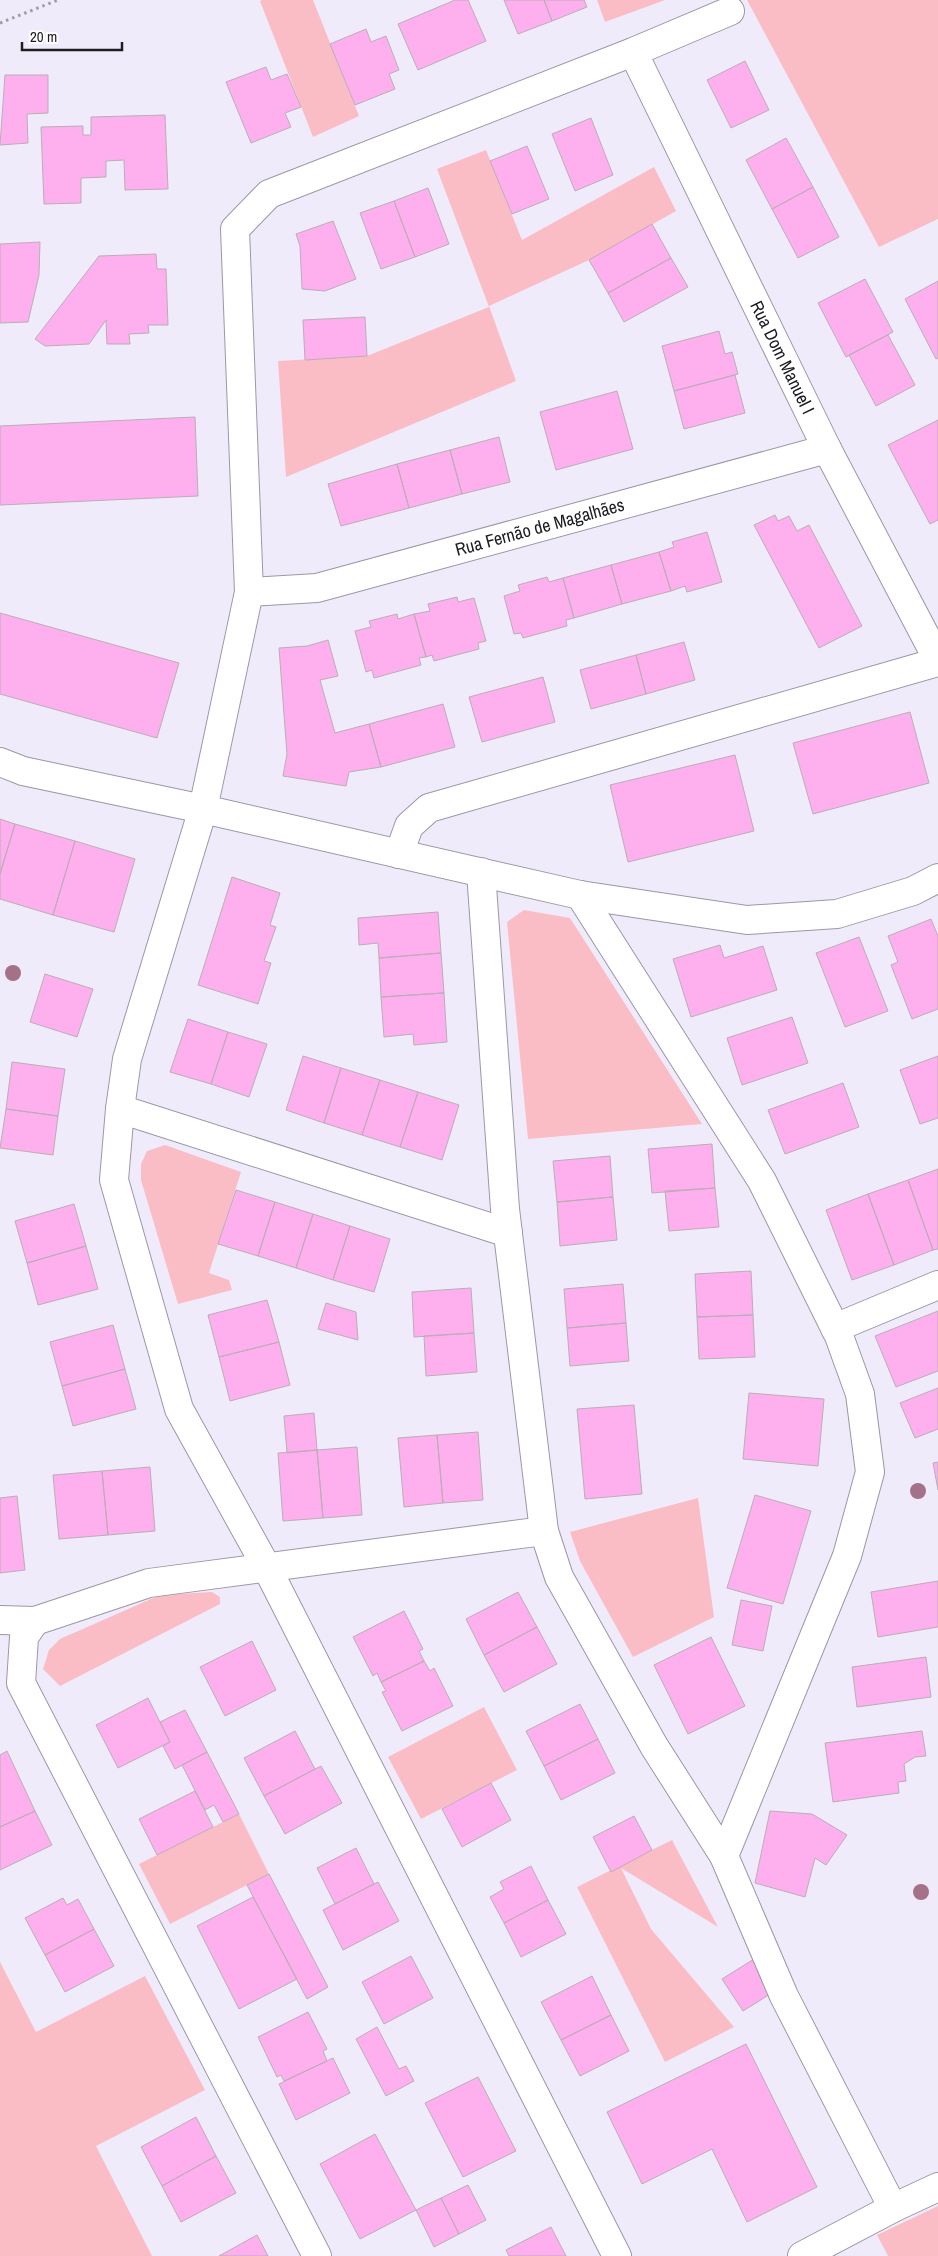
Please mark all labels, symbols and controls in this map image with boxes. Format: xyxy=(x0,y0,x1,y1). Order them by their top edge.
scale bar xyxy=(22,20,122,52)
text: 20 m xyxy=(30,26,57,47)
street label: Rua Dom Manuel I xyxy=(744,296,821,418)
street label: Rua Fernão de Magalhães xyxy=(452,492,627,562)

